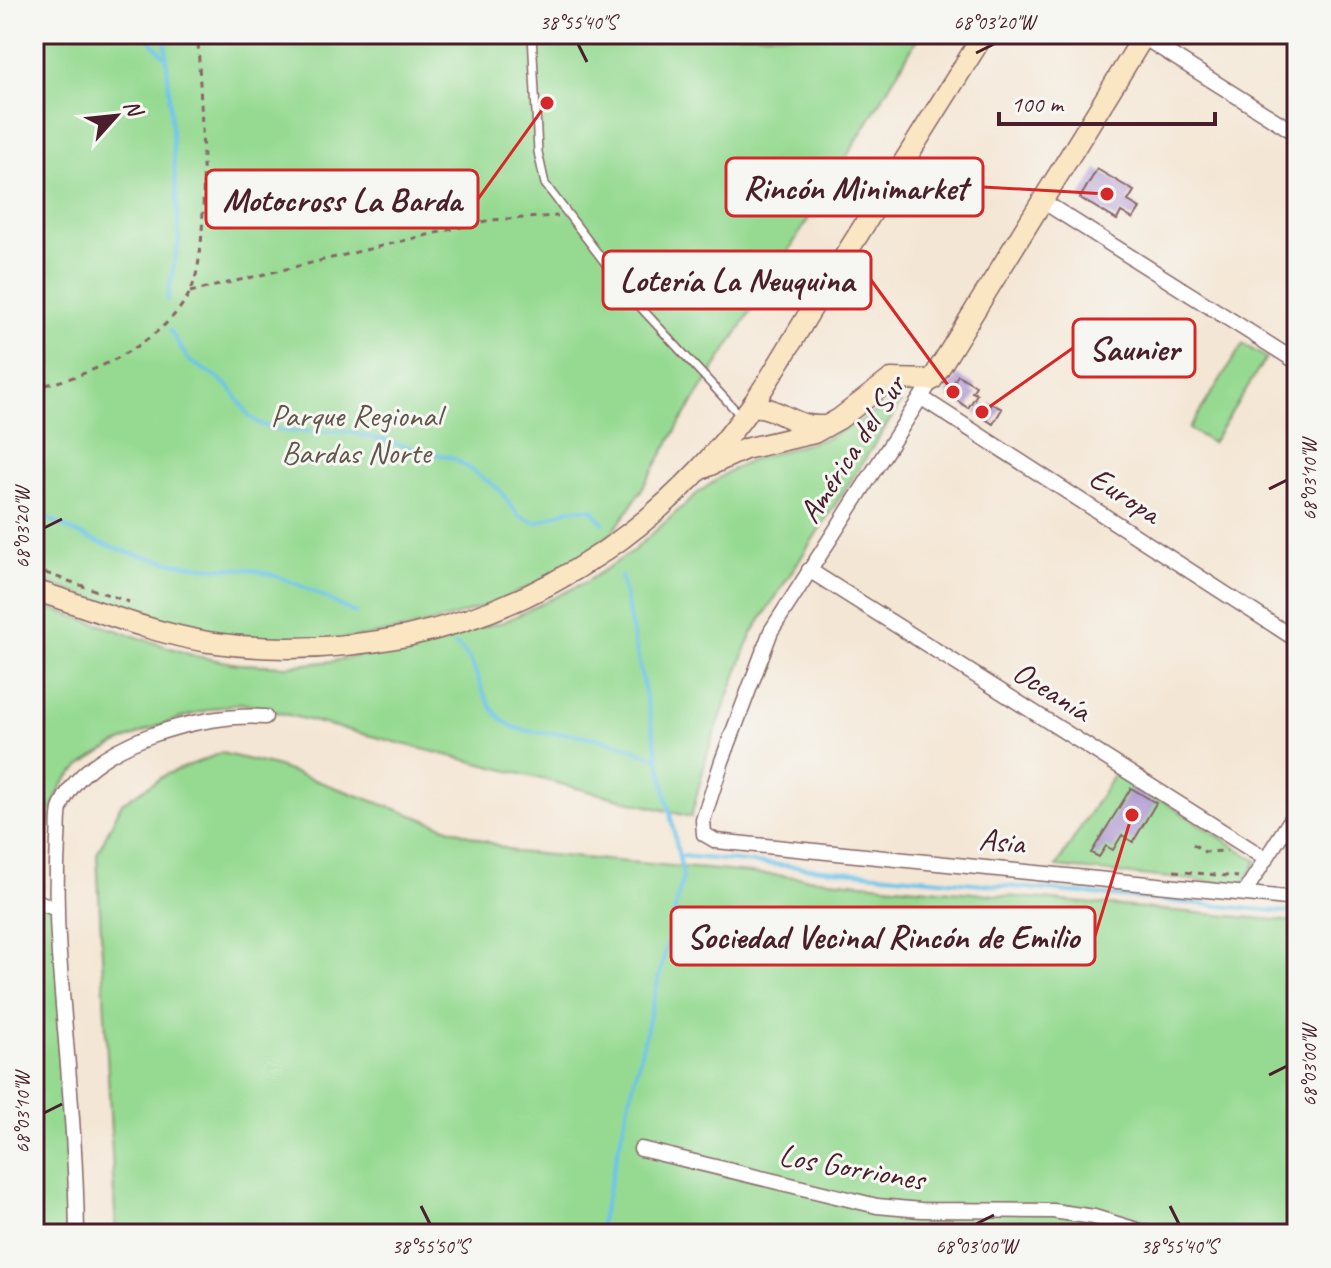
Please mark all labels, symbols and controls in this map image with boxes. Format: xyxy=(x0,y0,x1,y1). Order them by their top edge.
text: 38°55'40"S xyxy=(540,10,621,35)
text: 68°03'20"W xyxy=(953,10,1038,35)
north arrow xyxy=(76,76,156,156)
scale bar xyxy=(999,76,1215,126)
text: 100 m xyxy=(1011,89,1065,119)
text: N xyxy=(117,95,150,123)
callout: Rincón Minimarket xyxy=(726,158,983,216)
text: Rincón Minimarket xyxy=(743,166,972,209)
callout: Motocross La Barda xyxy=(206,170,478,228)
text: Motocross La Barda xyxy=(222,178,464,221)
callout: Lotería La Neuquina xyxy=(603,251,871,309)
text: Lotería La Neuquina xyxy=(620,258,857,301)
callout: Saunier xyxy=(1073,319,1195,377)
text: Saunier xyxy=(1089,327,1183,370)
street label: América del Sur xyxy=(789,365,916,531)
park label: Parque Regional Bardas Norte xyxy=(271,395,447,473)
text: 68°03'10"W xyxy=(1297,436,1322,521)
street label: Europa xyxy=(1082,457,1171,535)
text: 68°03'20"W xyxy=(10,484,35,569)
street label: Oceanía xyxy=(1005,651,1101,732)
street label: Asia xyxy=(977,818,1029,864)
callout: Sociedad Vecinal Rincón de Emilio xyxy=(671,907,1095,965)
text: Sociedad Vecinal Rincón de Emilio xyxy=(687,915,1082,958)
text: 68°03'00"W xyxy=(1297,1022,1322,1107)
text: 68°03'10"W xyxy=(10,1069,35,1154)
street label: Los Gorriones xyxy=(776,1134,930,1200)
text: 38°55'50"S xyxy=(392,1234,473,1259)
text: 68°03'00"W xyxy=(935,1234,1020,1259)
text: 38°55'40"S xyxy=(1141,1234,1222,1259)

